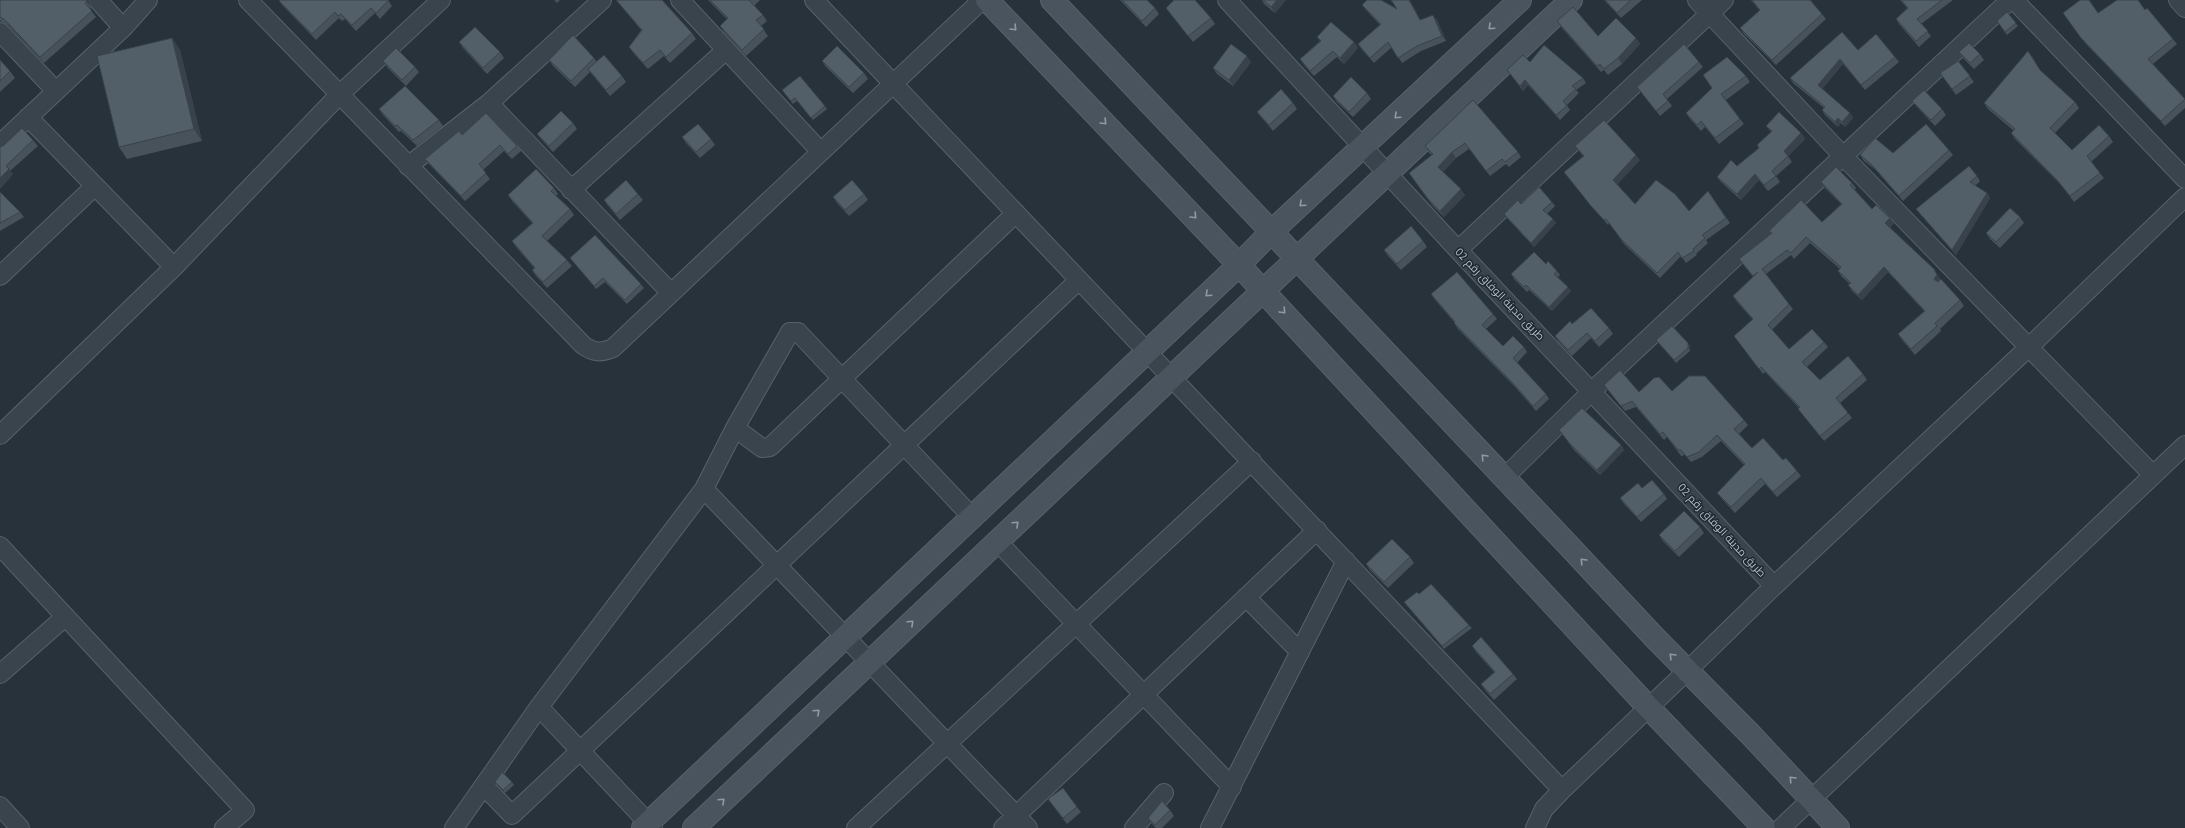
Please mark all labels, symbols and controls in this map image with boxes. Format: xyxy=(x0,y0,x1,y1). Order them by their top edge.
one-way arrow xyxy=(1489,22,1496,29)
one-way arrow xyxy=(1009,23,1017,31)
one-way arrow xyxy=(1394,111,1402,119)
one-way arrow xyxy=(1099,117,1107,125)
one-way arrow xyxy=(1299,200,1306,207)
one-way arrow xyxy=(1189,212,1196,219)
street label: طريق مدينة الوفاق رقم 02 xyxy=(1452,245,1548,344)
one-way arrow xyxy=(1205,290,1213,297)
one-way arrow xyxy=(1278,306,1285,314)
one-way arrow xyxy=(1481,454,1489,462)
street label: طريق مدينة الوفاق رقم 02 xyxy=(1674,480,1769,580)
one-way arrow xyxy=(1011,521,1019,529)
one-way arrow xyxy=(1581,558,1588,566)
one-way arrow xyxy=(906,620,914,627)
one-way arrow xyxy=(1669,653,1677,661)
one-way arrow xyxy=(812,709,820,717)
one-way arrow xyxy=(1789,777,1796,784)
one-way arrow xyxy=(717,798,725,806)

